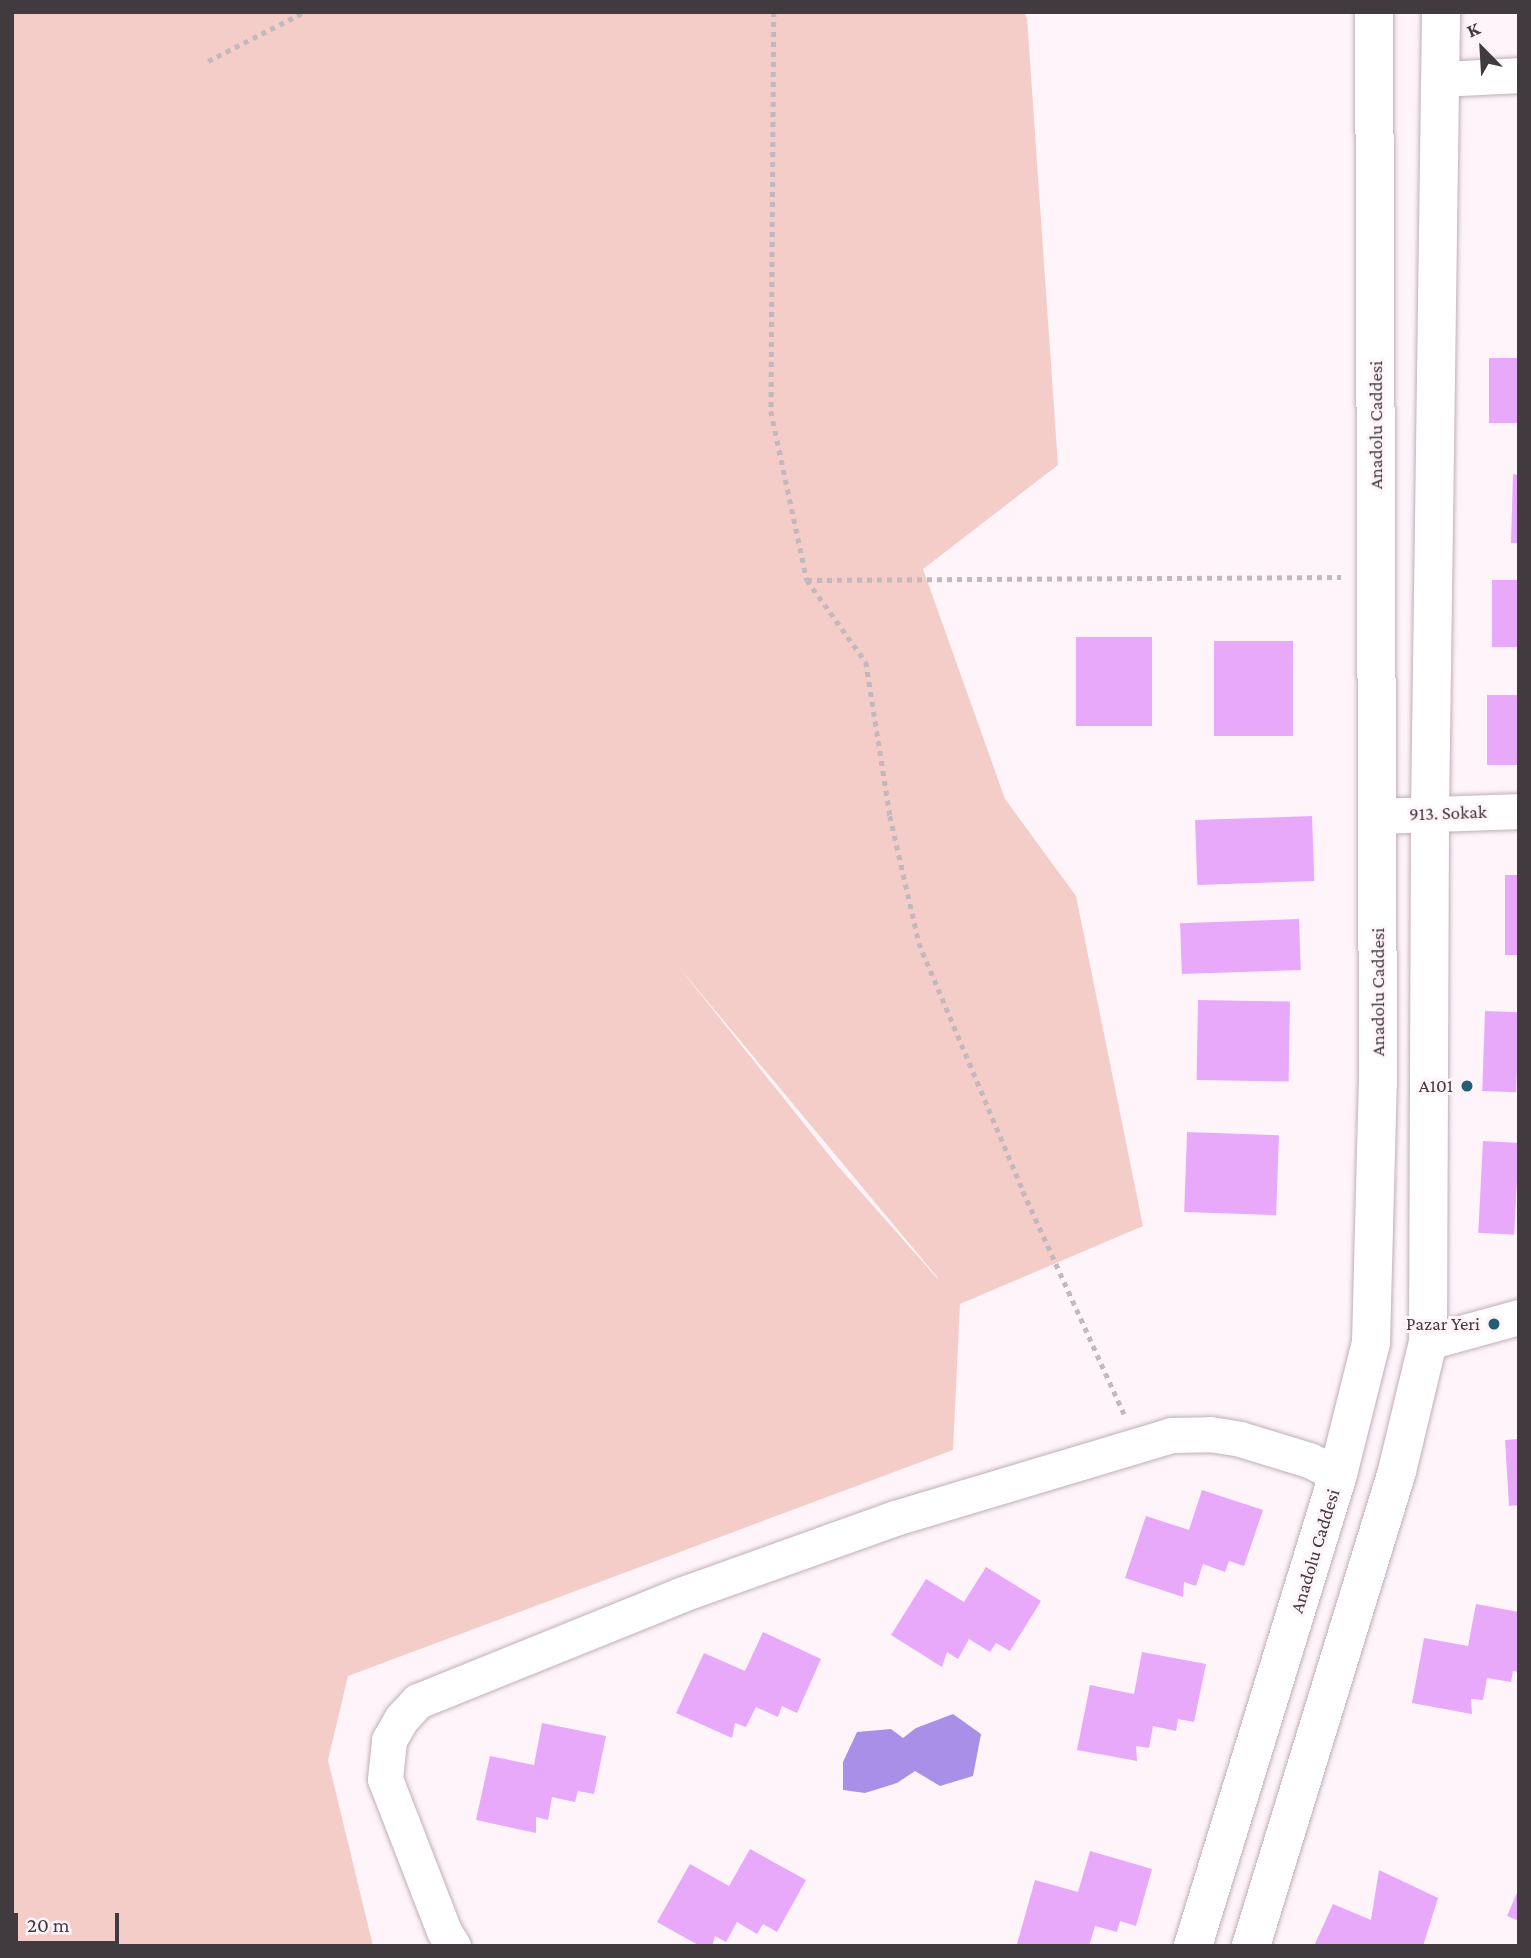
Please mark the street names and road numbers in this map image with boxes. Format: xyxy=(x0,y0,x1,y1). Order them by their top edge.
street label: Anadolu Caddesi xyxy=(1365,361,1387,489)
street label: 913. Sokak xyxy=(1409,800,1487,826)
street label: Anadolu Caddesi xyxy=(1367,928,1389,1056)
street label: Anadolu Caddesi xyxy=(1285,1486,1345,1616)

